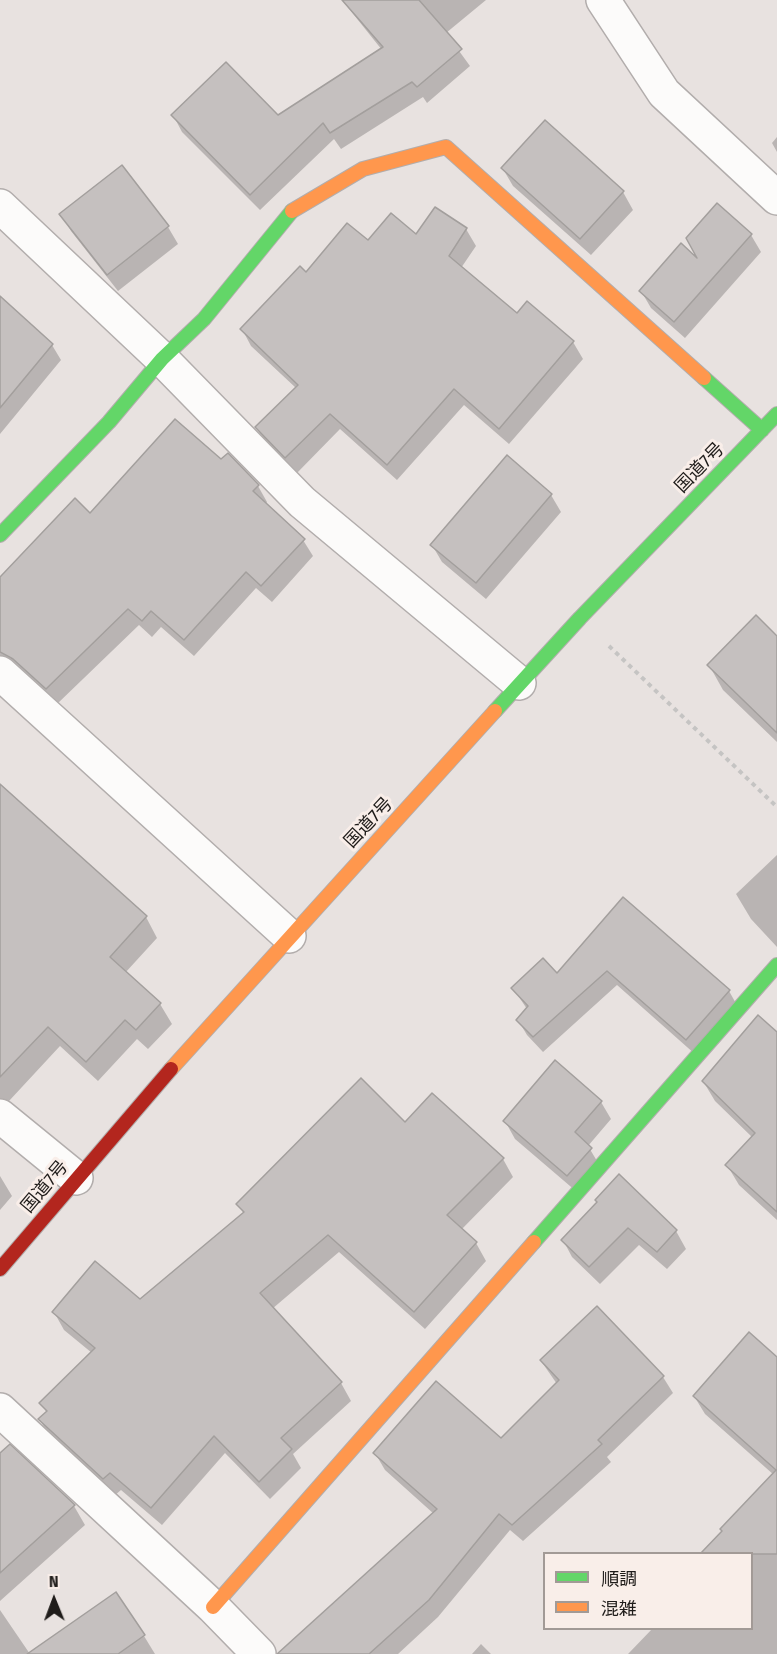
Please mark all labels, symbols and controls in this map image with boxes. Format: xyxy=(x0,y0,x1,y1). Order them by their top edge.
street label: 国道7号 xyxy=(671,438,729,498)
street label: 国道7号 xyxy=(340,793,398,853)
street label: 国道7号 xyxy=(17,1157,73,1217)
legend xyxy=(543,1552,753,1630)
text: 順調 xyxy=(601,1568,637,1590)
north arrow xyxy=(24,1570,84,1630)
text: N xyxy=(49,1572,59,1591)
text: 混雑 xyxy=(601,1598,637,1620)

